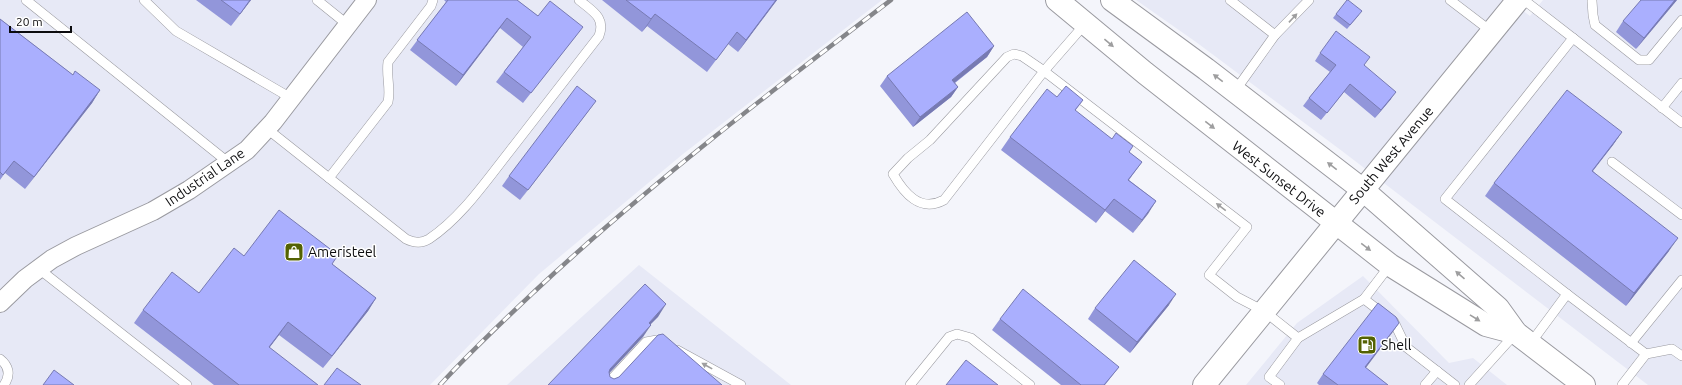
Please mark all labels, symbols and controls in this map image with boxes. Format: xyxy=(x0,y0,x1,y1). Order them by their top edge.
scale bar xyxy=(10,8,71,34)
one-way arrow xyxy=(1288,13,1298,23)
text: 20 m xyxy=(16,15,43,28)
one-way arrow xyxy=(1103,39,1114,48)
one-way arrow xyxy=(1212,74,1223,82)
street label: South West Avenue xyxy=(1345,103,1437,207)
one-way arrow xyxy=(1204,120,1215,129)
street label: West Sunset Drive xyxy=(1229,138,1329,220)
street label: Industrial Lane xyxy=(162,145,248,209)
one-way arrow xyxy=(1326,161,1337,170)
one-way arrow xyxy=(1216,203,1226,211)
shop icon: Ameristeel xyxy=(283,241,305,263)
one-way arrow xyxy=(1361,242,1372,251)
place label: Ameristeel xyxy=(308,244,377,260)
one-way arrow xyxy=(1455,270,1465,280)
one-way arrow xyxy=(1470,314,1480,322)
fuel station icon: Shell xyxy=(1356,334,1378,356)
place label: Shell xyxy=(1381,337,1412,353)
one-way arrow xyxy=(701,363,712,369)

